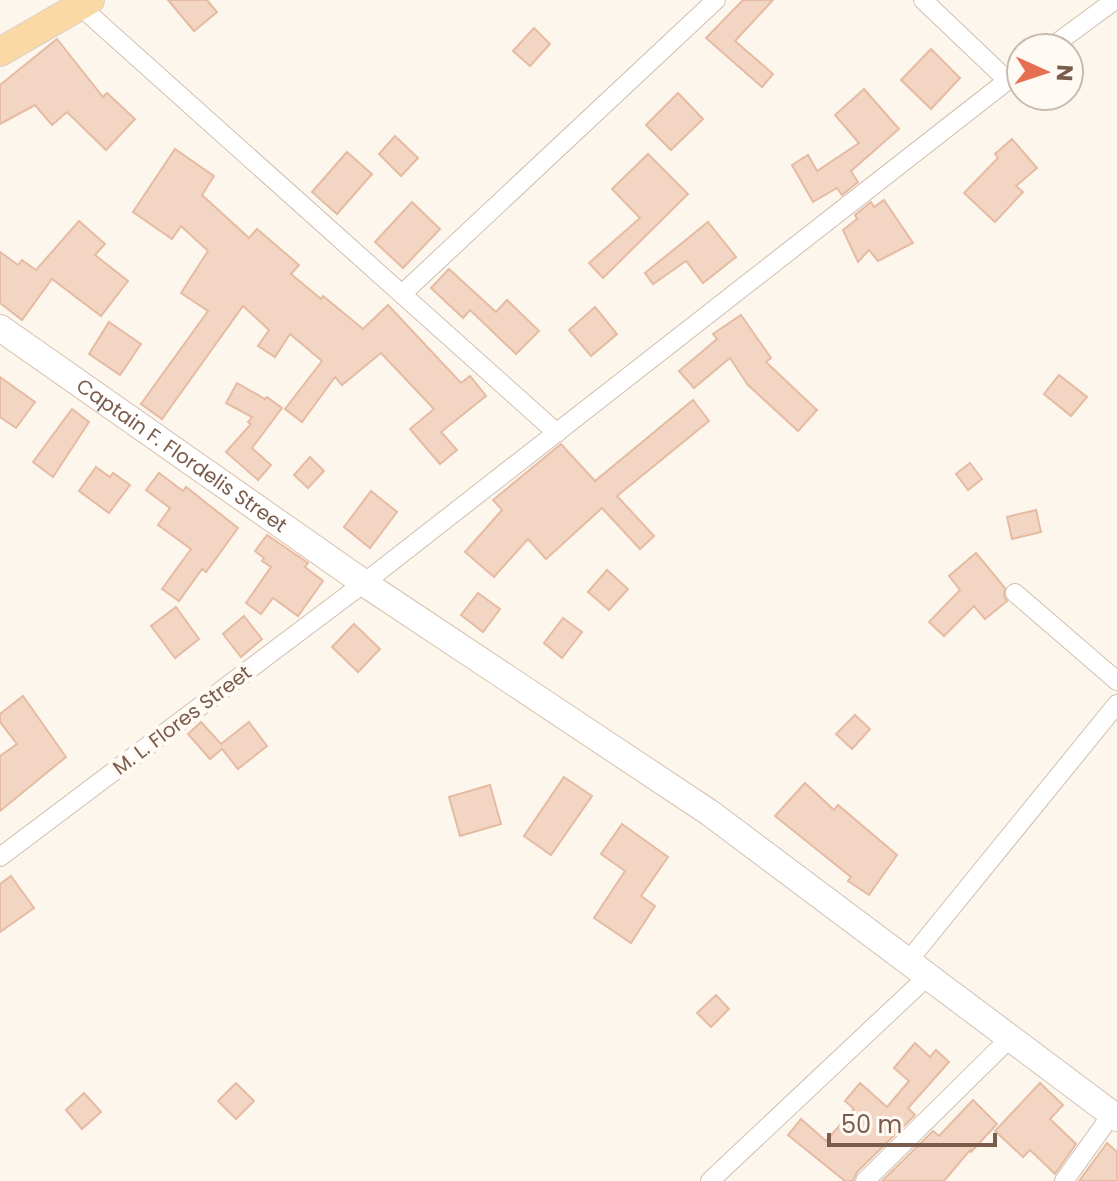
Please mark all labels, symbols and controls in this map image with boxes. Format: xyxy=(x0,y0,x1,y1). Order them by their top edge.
north arrow xyxy=(1005,32,1085,112)
text: N xyxy=(1049,64,1080,82)
street label: Captain F. Flordelis Street xyxy=(71,372,293,539)
street label: M. L. Flores Street xyxy=(107,659,257,781)
scale bar xyxy=(829,1097,995,1147)
text: 50 m xyxy=(841,1108,902,1141)

